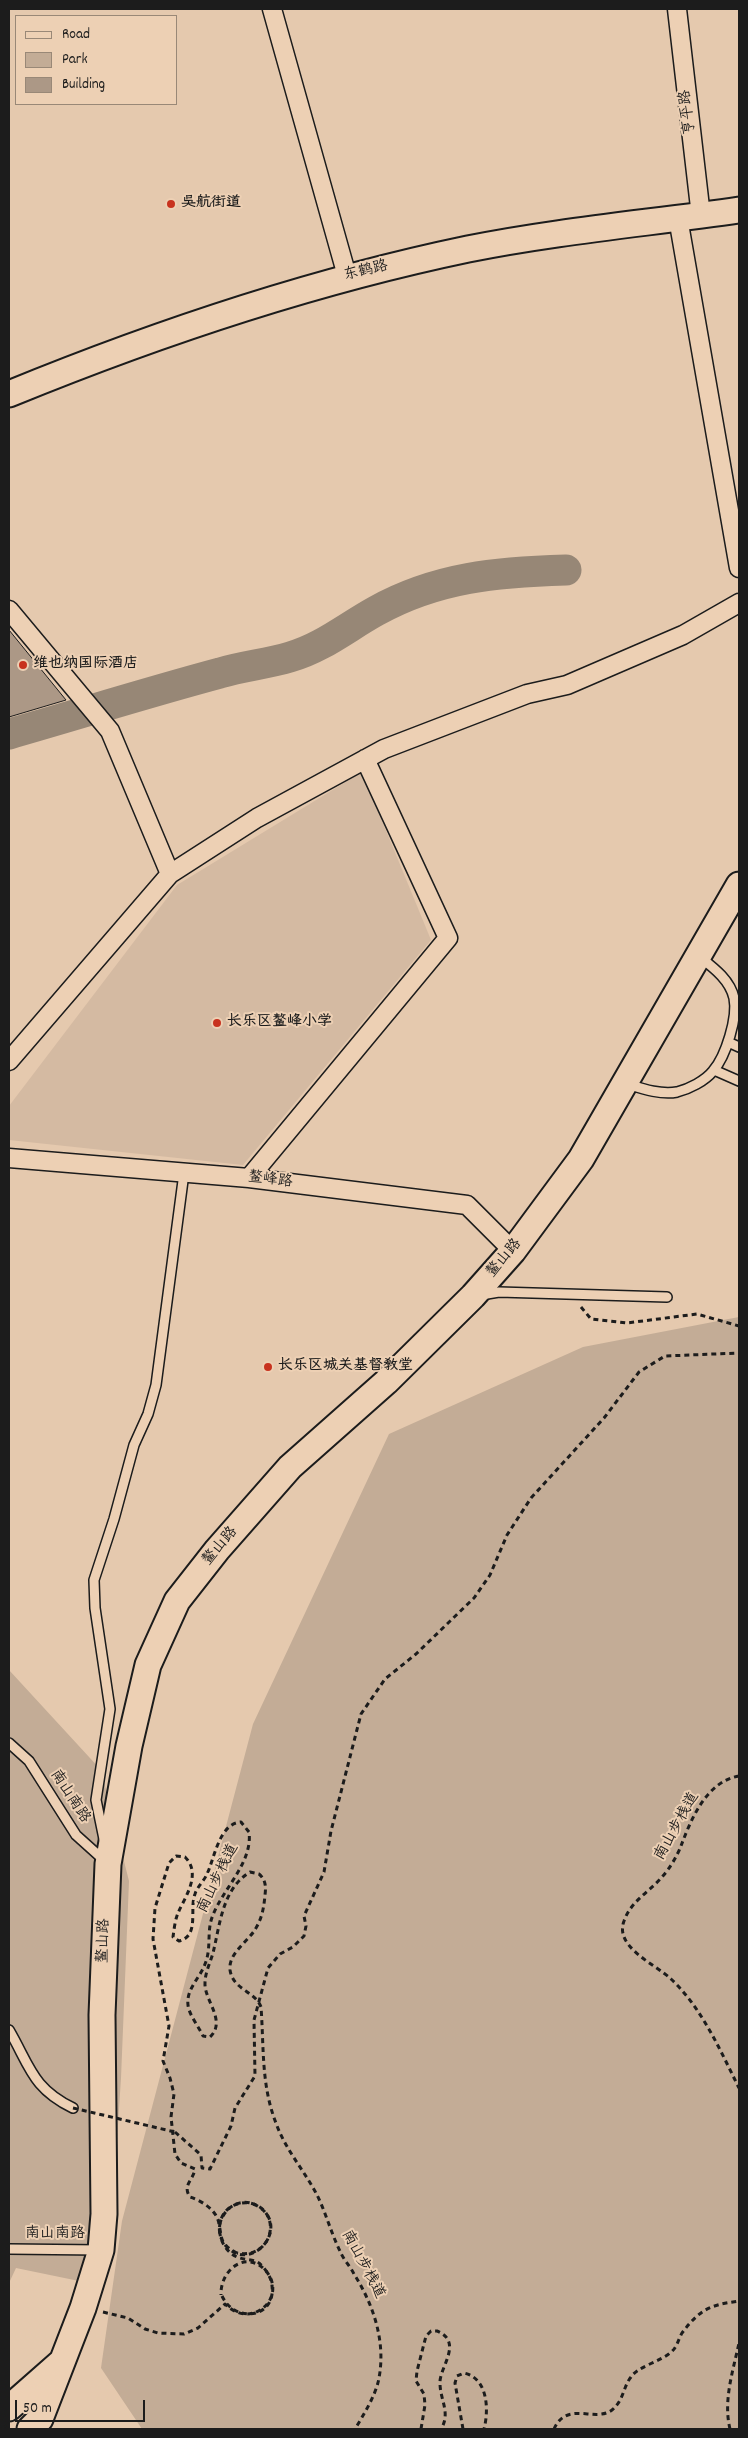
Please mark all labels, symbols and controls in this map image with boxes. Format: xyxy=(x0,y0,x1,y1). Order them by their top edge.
legend xyxy=(15,15,178,105)
text: Road xyxy=(62,24,90,46)
text: Park xyxy=(62,49,88,71)
text: Building xyxy=(62,74,105,96)
street label: 亨平路 xyxy=(677,89,701,135)
place label: 吴航街道 xyxy=(181,195,241,213)
marker: 吴航街道 xyxy=(165,198,177,210)
street label: 东鹤路 xyxy=(342,258,390,286)
place label: 维也纳国际酒店 xyxy=(33,656,138,674)
marker: 维也纳国际酒店 xyxy=(17,659,29,671)
place label: 长乐区鳌峰小学 xyxy=(227,1014,332,1032)
marker: 长乐区鳌峰小学 xyxy=(211,1017,223,1029)
street label: 鳌峰路 xyxy=(247,1169,293,1193)
street label: 鳌山路 xyxy=(484,1236,526,1282)
place label: 长乐区城关基督教堂 xyxy=(278,1358,413,1376)
marker: 长乐区城关基督教堂 xyxy=(262,1361,274,1373)
street label: 鳌山路 xyxy=(200,1524,242,1570)
street label: 南山南路 xyxy=(45,1767,93,1827)
street label: 南山步栈道 xyxy=(652,1790,704,1864)
street label: 南山步栈道 xyxy=(194,1841,244,1917)
street label: 鳌山路 xyxy=(95,1918,115,1964)
street label: 南山南路 xyxy=(25,2226,85,2244)
street label: 南山步栈道 xyxy=(336,2228,388,2302)
scale bar xyxy=(18,2390,148,2422)
text: 50 m xyxy=(23,2398,52,2420)

